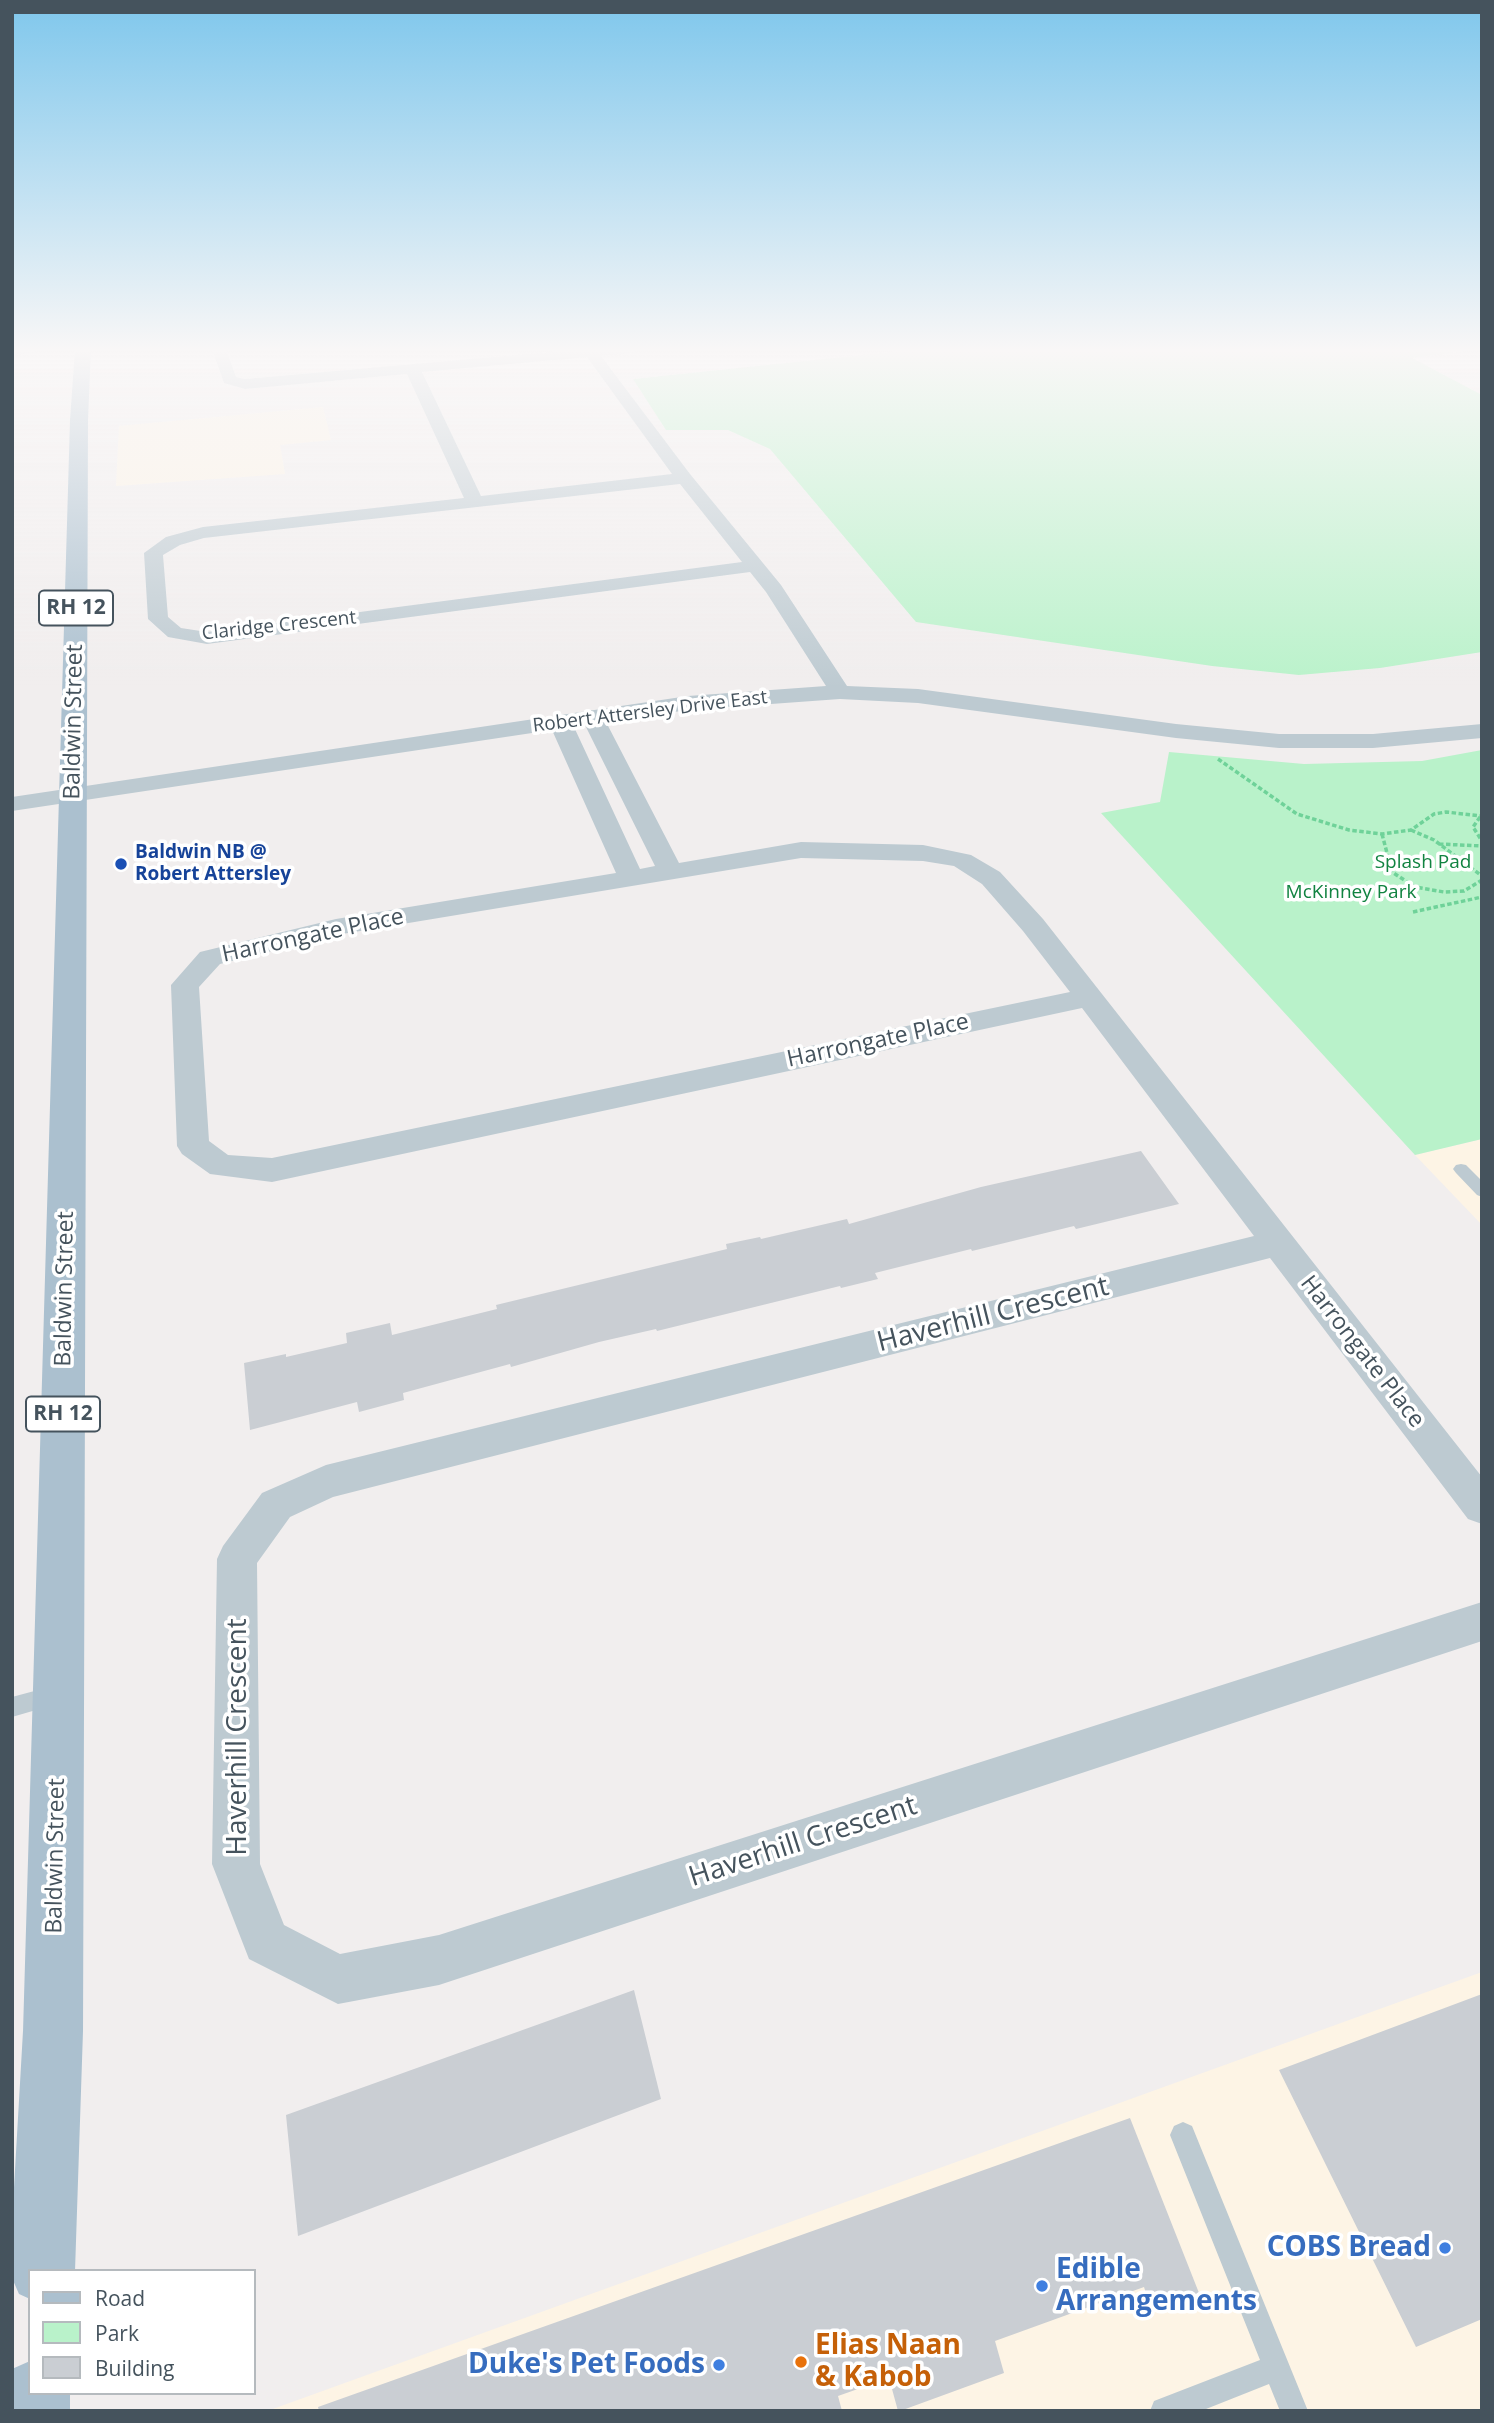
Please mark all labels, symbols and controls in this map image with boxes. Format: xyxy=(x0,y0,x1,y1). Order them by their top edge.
road number: RH 12 xyxy=(39,590,113,626)
street label: Claridge Crescent xyxy=(201,607,357,645)
street label: Baldwin Street xyxy=(59,644,89,800)
street label: Robert Attersley Drive East xyxy=(531,686,769,738)
place label: Baldwin NB @ Robert Attersley xyxy=(135,842,291,886)
park label: Splash Pad xyxy=(1375,852,1471,874)
marker: Baldwin NB @ Robert Attersley xyxy=(113,856,129,872)
park label: McKinney Park xyxy=(1286,882,1416,904)
street label: Harrongate Place xyxy=(220,903,406,969)
street label: Harrongate Place xyxy=(785,1008,971,1074)
street label: Baldwin Street xyxy=(50,1211,80,1367)
street label: Haverhill Crescent xyxy=(874,1270,1112,1360)
street label: Harrongate Place xyxy=(1294,1271,1430,1433)
road number: RH 12 xyxy=(26,1396,100,1432)
street label: Haverhill Crescent xyxy=(221,1618,255,1856)
street label: Baldwin Street xyxy=(41,1778,71,1934)
street label: Haverhill Crescent xyxy=(685,1789,921,1895)
place label: COBS Bread xyxy=(1267,2231,1431,2265)
marker: COBS Bread xyxy=(1437,2240,1453,2256)
place label: Edible Arrangements xyxy=(1056,2253,1257,2319)
legend xyxy=(28,2269,256,2395)
marker: Edible Arrangements xyxy=(1034,2278,1050,2294)
text: Road xyxy=(95,2284,145,2312)
text: Park xyxy=(95,2319,139,2347)
place label: Elias Naan & Kabob xyxy=(815,2329,961,2395)
place label: Duke's Pet Foods xyxy=(468,2348,705,2382)
text: Building xyxy=(95,2354,174,2382)
marker: Elias Naan & Kabob xyxy=(793,2354,809,2370)
marker: Duke's Pet Foods xyxy=(711,2357,727,2373)

